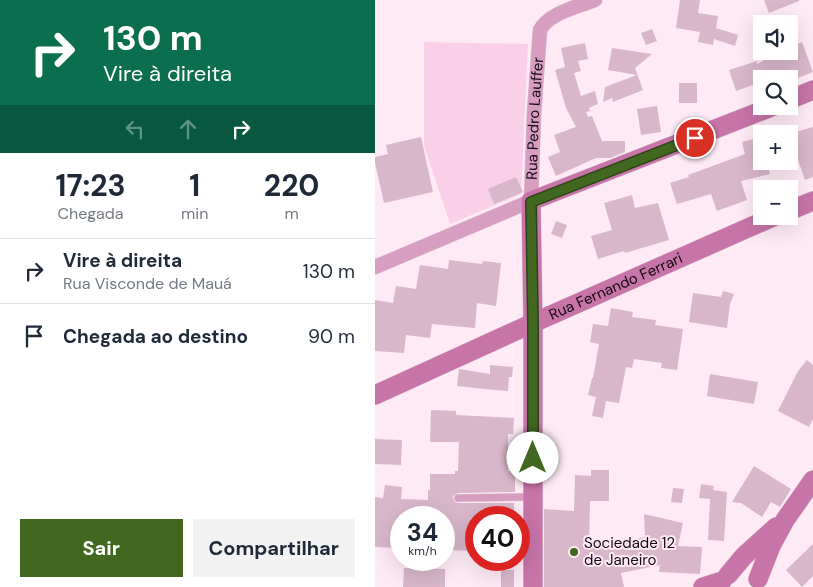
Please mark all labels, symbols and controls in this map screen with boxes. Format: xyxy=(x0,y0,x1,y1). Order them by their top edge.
text: 130 m xyxy=(103,15,203,61)
map controls xyxy=(753,15,798,225)
button: sound xyxy=(753,15,798,60)
icon: right xyxy=(20,20,85,85)
street label: Rua Pedro Lauffer xyxy=(522,56,548,180)
text: Vire à direita xyxy=(103,59,232,88)
button: search xyxy=(753,70,798,115)
icon: left xyxy=(121,115,149,143)
icon: ahead xyxy=(174,115,202,143)
icon: right xyxy=(227,115,255,143)
pin xyxy=(674,117,716,159)
icon: arrive xyxy=(681,124,709,152)
button: + xyxy=(753,125,798,170)
text: 17:23 xyxy=(56,166,126,205)
text: 1 xyxy=(189,166,200,205)
text: 220 xyxy=(264,166,319,205)
button: − xyxy=(753,180,798,225)
text: Chegada xyxy=(57,203,124,224)
text: min xyxy=(181,203,208,224)
text: m xyxy=(285,203,299,224)
text: Vire à direita xyxy=(63,248,182,273)
street label: Rua Fernando Ferrari xyxy=(546,248,686,325)
icon: right xyxy=(20,257,48,285)
text: 130 m xyxy=(303,259,355,284)
text: Rua Visconde de Mauá xyxy=(63,273,232,294)
icon: arrive xyxy=(20,322,48,350)
text: Chegada ao destino xyxy=(63,324,248,349)
text: 90 m xyxy=(308,324,355,349)
position arrow xyxy=(506,431,558,483)
speed limit sign: 40 xyxy=(465,506,530,571)
text: 34 xyxy=(407,516,438,549)
button: Sair xyxy=(20,519,183,577)
button: Compartilhar xyxy=(193,519,355,577)
place label: Sociedade 12 de Janeiro xyxy=(584,533,675,570)
text: km/h xyxy=(408,543,437,559)
marker: Sociedade 12 de Janeiro xyxy=(568,546,580,558)

